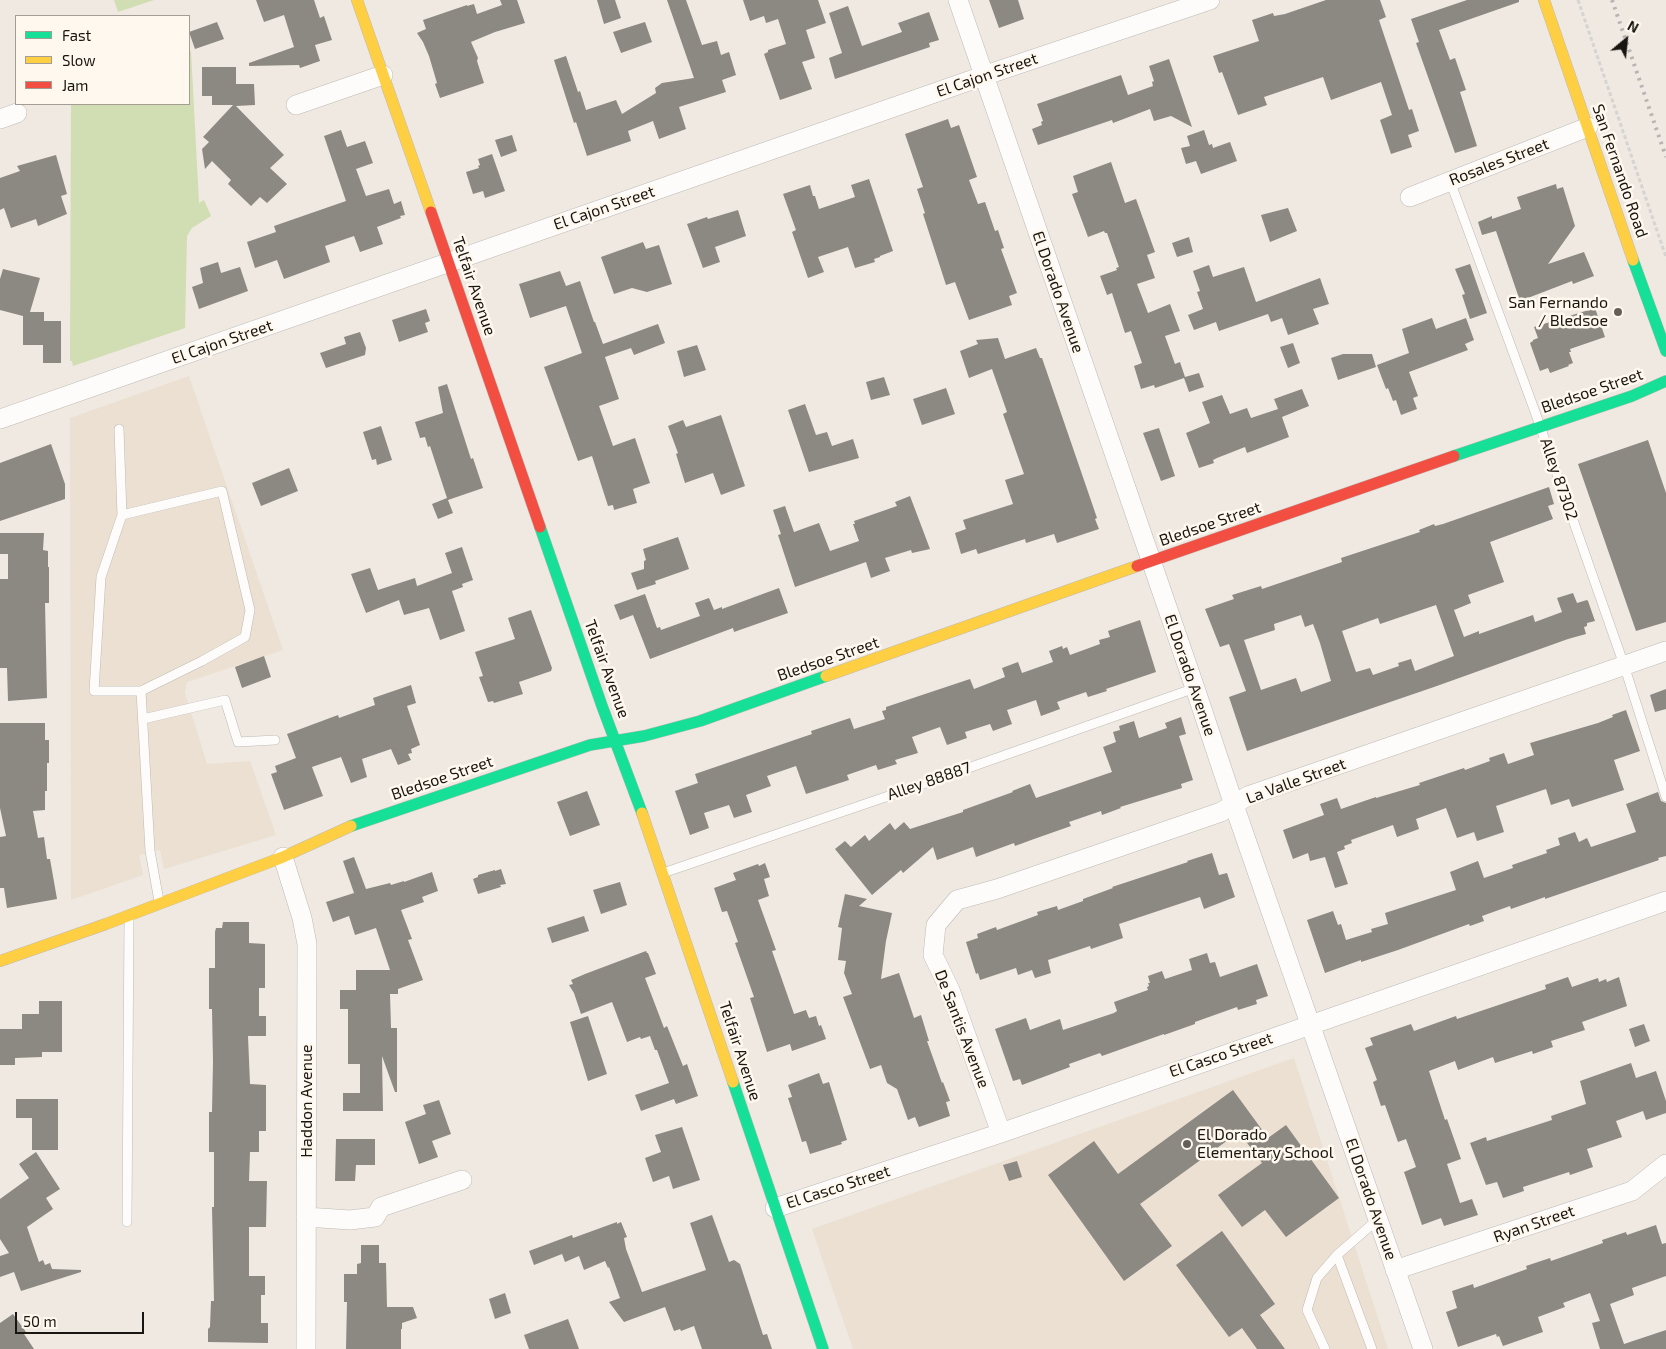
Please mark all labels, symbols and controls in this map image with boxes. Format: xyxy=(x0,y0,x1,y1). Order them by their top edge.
legend xyxy=(15,15,190,105)
north arrow xyxy=(1601,15,1651,65)
text: N xyxy=(1625,16,1642,36)
text: Fast xyxy=(62,26,91,44)
street label: El Cajon Street xyxy=(934,49,1040,101)
text: Slow xyxy=(62,51,96,69)
text: Jam xyxy=(62,76,88,94)
street label: San Fernando Road xyxy=(1588,102,1652,240)
street label: Rosales Street xyxy=(1446,134,1552,190)
street label: El Cajon Street xyxy=(551,182,657,234)
street label: El Dorado Avenue xyxy=(1028,229,1088,355)
street label: Telfair Avenue xyxy=(448,234,500,338)
place label: San Fernando / Bledsoe xyxy=(1508,293,1608,331)
marker: San Fernando / Bledsoe xyxy=(1612,306,1624,318)
street label: El Cajon Street xyxy=(169,316,275,368)
street label: Bledsoe Street xyxy=(1539,365,1645,417)
street label: Alley 87302 xyxy=(1536,435,1582,523)
street label: Bledsoe Street xyxy=(1157,498,1263,550)
street label: El Dorado Avenue xyxy=(1160,612,1220,738)
street label: Telfair Avenue xyxy=(580,617,634,721)
street label: Bledsoe Street xyxy=(775,633,881,685)
street label: Bledsoe Street xyxy=(389,752,495,804)
street label: La Valle Street xyxy=(1243,754,1349,808)
street label: Alley 88887 xyxy=(885,758,973,804)
street label: De Santis Avenue xyxy=(931,967,993,1091)
street label: Telfair Avenue xyxy=(715,999,765,1103)
street label: El Casco Street xyxy=(1167,1028,1275,1082)
street label: Haddon Avenue xyxy=(297,1044,317,1158)
place label: El Dorado Elementary School xyxy=(1197,1125,1334,1163)
street label: El Dorado Avenue xyxy=(1341,1136,1401,1262)
marker: El Dorado Elementary School xyxy=(1181,1138,1193,1150)
street label: El Casco Street xyxy=(784,1161,892,1213)
street label: Ryan Street xyxy=(1491,1201,1577,1247)
scale bar xyxy=(18,1302,146,1334)
text: 50 m xyxy=(23,1312,57,1330)

